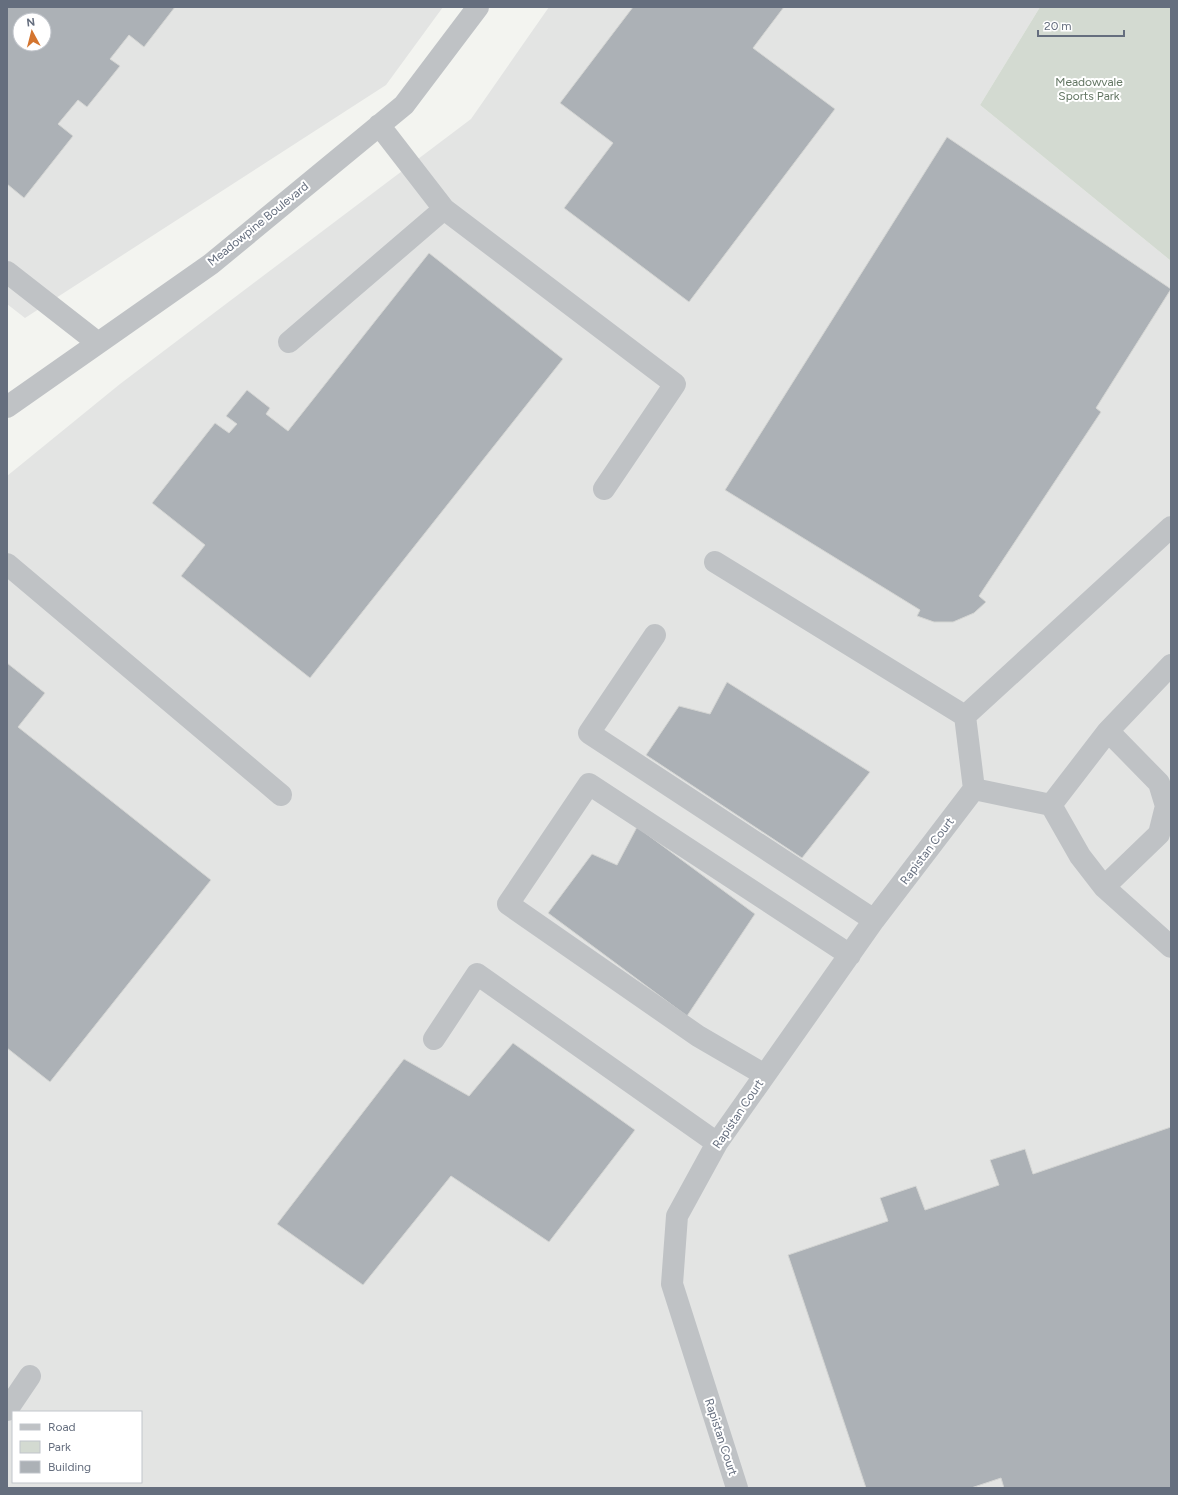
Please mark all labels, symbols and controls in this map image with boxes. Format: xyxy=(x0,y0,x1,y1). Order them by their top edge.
north arrow xyxy=(12,12,52,52)
scale bar xyxy=(1038,12,1124,38)
text: N xyxy=(26,16,36,30)
text: 20 m xyxy=(1044,19,1072,33)
park label: Meadowvale Sports Park xyxy=(1055,75,1123,103)
street label: Meadowpine Boulevard xyxy=(205,179,311,269)
street label: Rapistan Court xyxy=(897,814,957,887)
street label: Rapistan Court xyxy=(710,1076,767,1151)
street label: Rapistan Court xyxy=(702,1397,740,1478)
legend xyxy=(12,1411,142,1483)
text: Road xyxy=(48,1420,76,1434)
text: Park xyxy=(48,1440,71,1454)
text: Building xyxy=(48,1460,91,1474)

